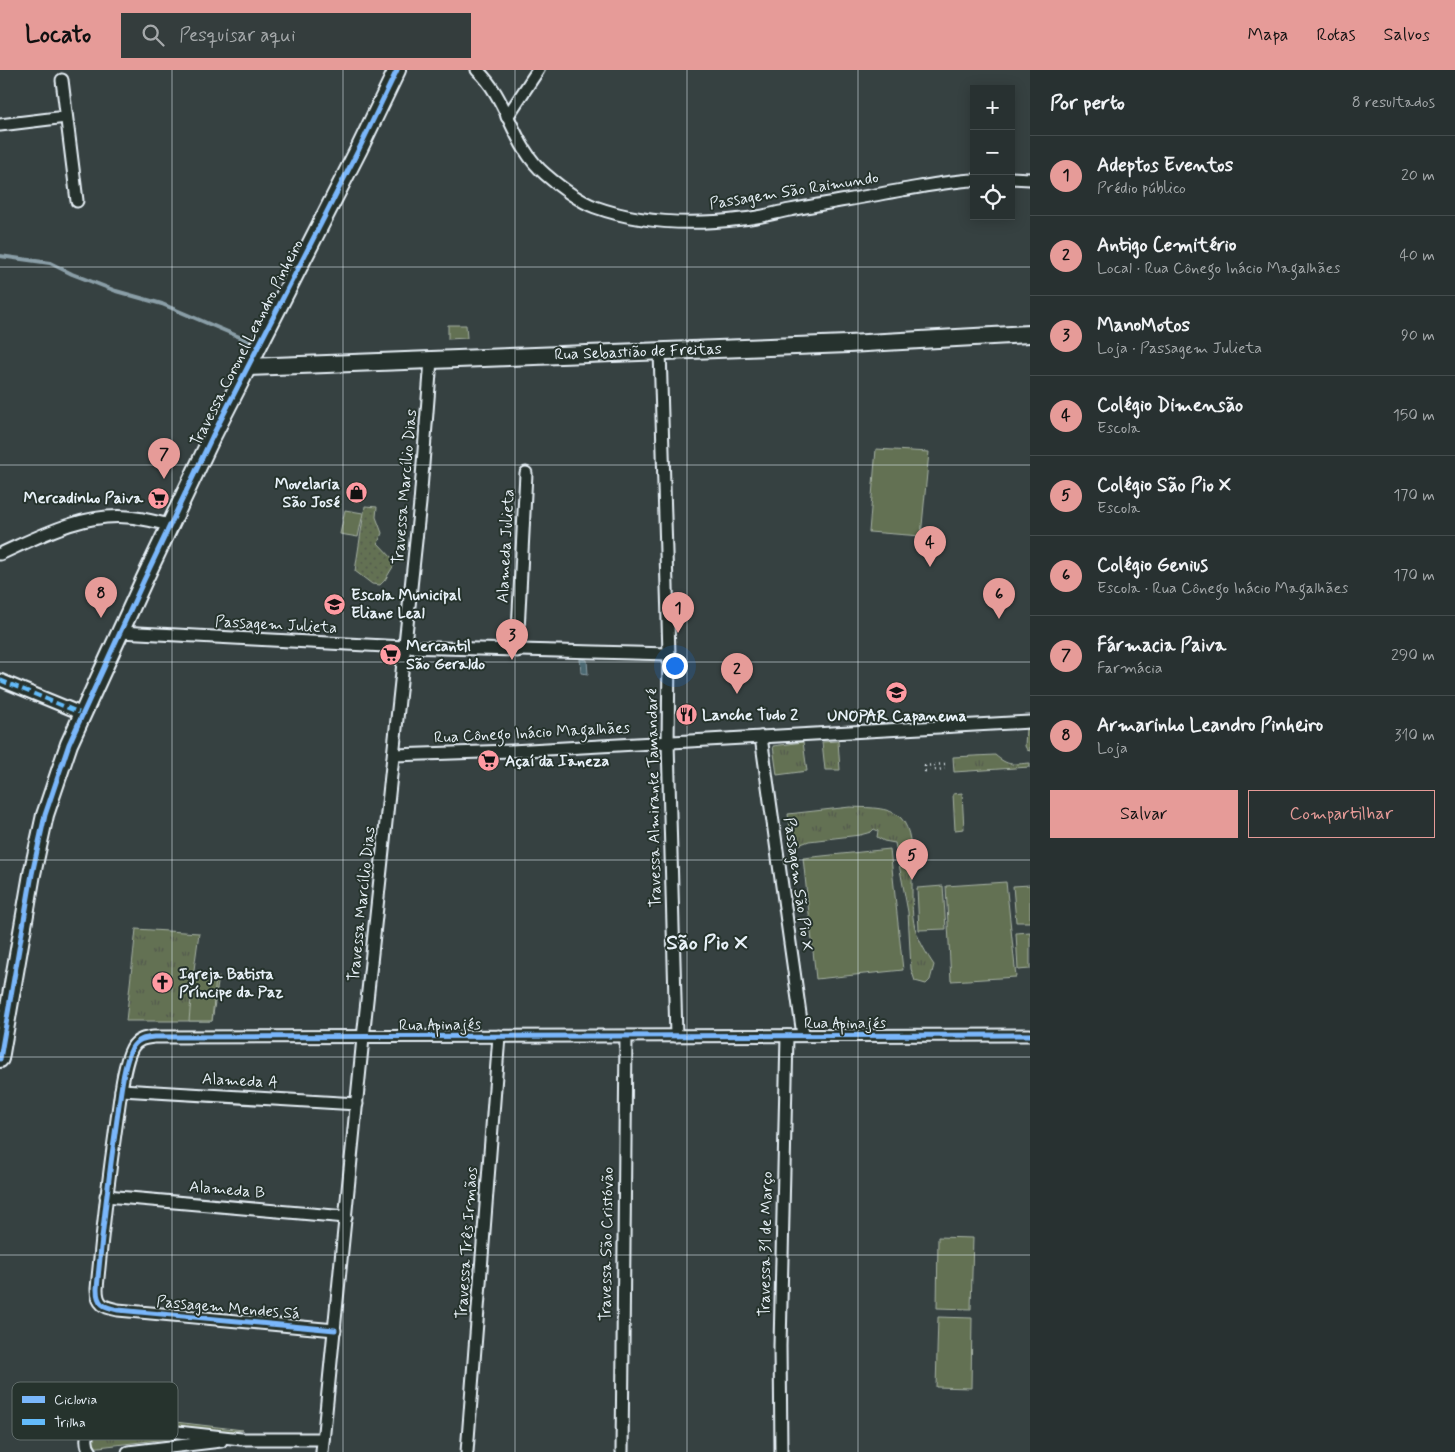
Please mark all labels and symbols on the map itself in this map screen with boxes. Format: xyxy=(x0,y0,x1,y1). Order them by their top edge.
street label: Passagem São Raimundo xyxy=(708,167,880,215)
street label: Travessa Coronel Leandro Pinheiro xyxy=(186,236,309,450)
street label: Rua Sebastião de Freitas xyxy=(554,339,722,365)
street label: Travessa Marcílio Dias xyxy=(388,408,422,566)
pin: 7 xyxy=(148,438,180,479)
place label: Movelaria São José xyxy=(275,474,341,513)
shop icon: Movelaria São José xyxy=(344,481,368,505)
supermarket icon: Mercadinho Paiva xyxy=(147,486,171,510)
place label: Mercadinho Paiva xyxy=(24,488,143,509)
street label: Alameda Julieta xyxy=(493,488,519,604)
pin: 4 xyxy=(914,526,946,567)
pin: 8 xyxy=(85,577,117,618)
pin: 6 xyxy=(983,578,1015,619)
place label: Escola Municipal Eliane Leal xyxy=(351,585,461,624)
school or university icon: Escola Municipal Eliane Leal xyxy=(323,592,347,616)
pin: 1 xyxy=(662,592,694,633)
street label: Passagem Julieta xyxy=(215,611,338,639)
pin: 3 xyxy=(496,619,528,660)
place label: Mercantil São Geraldo xyxy=(406,636,485,675)
supermarket icon: Mercantil São Geraldo xyxy=(378,643,402,667)
your location xyxy=(662,653,688,679)
pin: 2 xyxy=(721,653,753,694)
school or university icon: UNOPAR Capanema xyxy=(885,680,909,704)
street label: Travessa Almirante Tamandaré xyxy=(642,688,666,908)
restaurant icon: Lanche Tudo 2 xyxy=(674,703,698,727)
place label: Lanche Tudo 2 xyxy=(702,705,798,726)
place label: UNOPAR Capanema xyxy=(827,706,967,727)
street label: Rua Cônego Inácio Magalhães xyxy=(434,717,630,750)
supermarket icon: Açaí da Ianeza xyxy=(477,749,501,773)
place label: Açaí da Ianeza xyxy=(505,751,610,772)
street label: Passagem São Pio X xyxy=(778,816,818,952)
street label: Travessa Marcílio Dias xyxy=(343,825,381,983)
pin: 5 xyxy=(896,839,928,880)
district label: São Pio X xyxy=(666,929,748,957)
place label: Igreja Batista Príncipe da Paz xyxy=(179,964,283,1003)
church icon: Igreja Batista Príncipe da Paz xyxy=(151,971,175,995)
street label: Rua Apinajés xyxy=(804,1013,886,1035)
street label: Rua Apinajés xyxy=(399,1014,481,1037)
street label: Alameda A xyxy=(201,1069,279,1093)
street label: Travessa Três Irmãos xyxy=(451,1166,483,1320)
street label: Travessa São Cristóvão xyxy=(595,1166,619,1321)
street label: Travessa 31 de Março xyxy=(754,1171,778,1317)
street label: Alameda B xyxy=(188,1176,266,1204)
street label: Passagem Mendes Sá xyxy=(155,1291,301,1325)
legend xyxy=(12,1382,178,1440)
text: Ciclovia xyxy=(54,1391,97,1409)
text: Trilha xyxy=(54,1414,86,1432)

